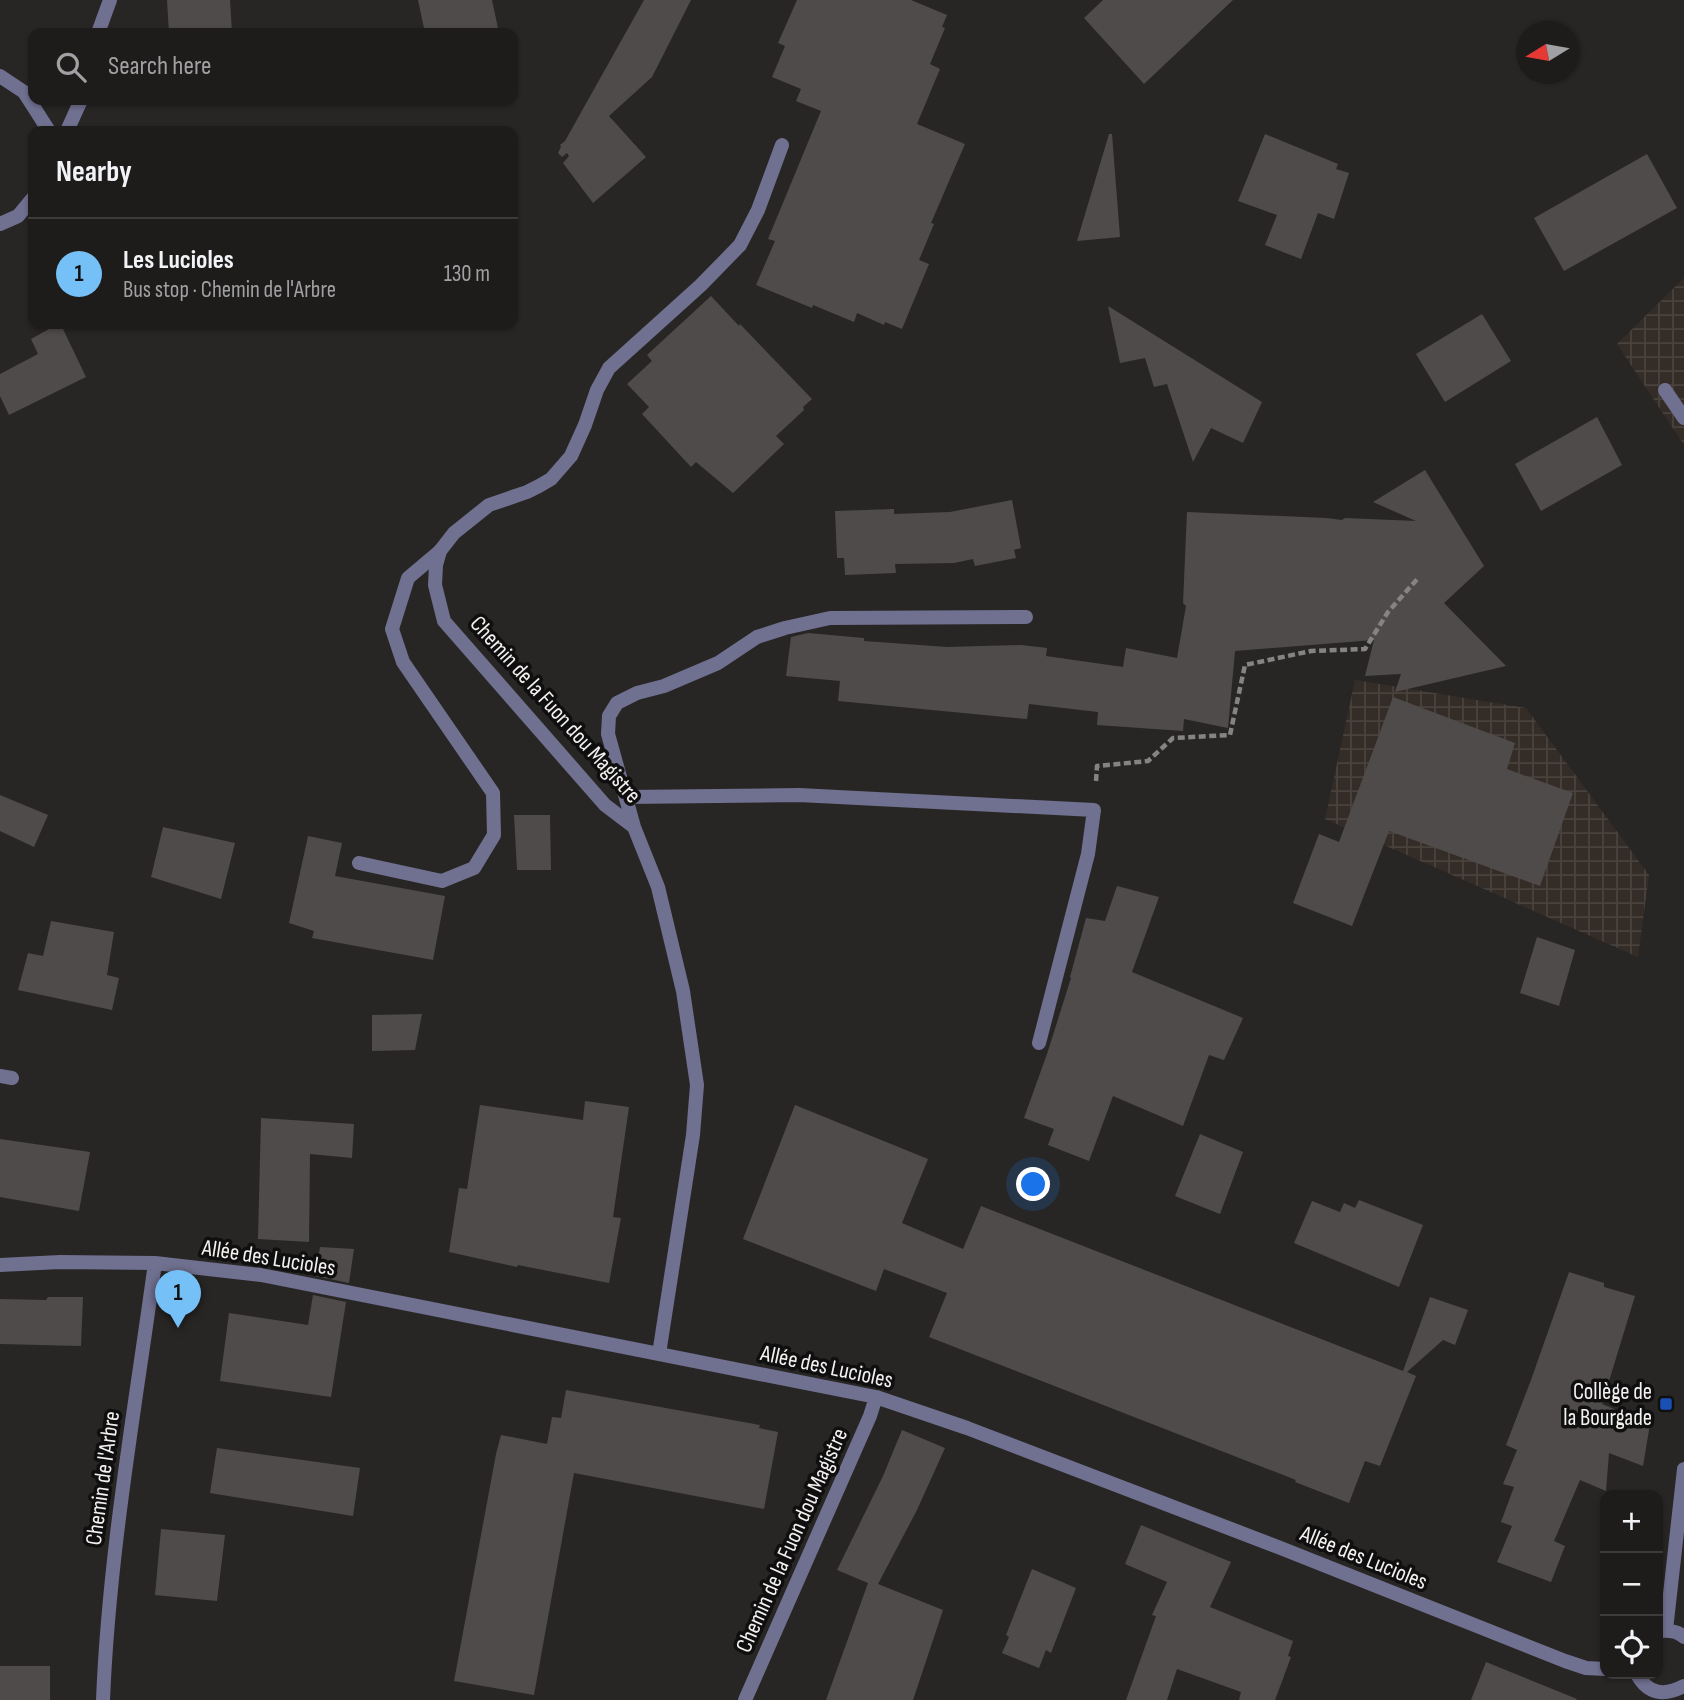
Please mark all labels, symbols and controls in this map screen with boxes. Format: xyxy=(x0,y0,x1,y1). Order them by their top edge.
north arrow xyxy=(1516,21,1579,84)
search box xyxy=(28,28,518,105)
icon: search xyxy=(52,48,90,86)
text: Search here xyxy=(108,51,211,82)
text: Nearby xyxy=(56,154,132,190)
text: Les Lucioles xyxy=(123,245,234,276)
text: 1 xyxy=(74,260,84,288)
text: 130 m xyxy=(444,260,490,288)
text: Bus stop · Chemin de l'Arbre xyxy=(123,276,336,304)
street label: Chemin de la Fuon dou Magistre xyxy=(464,610,647,809)
your location xyxy=(1016,1167,1050,1201)
street label: Allée des Lucioles xyxy=(199,1233,337,1282)
pin: 1 xyxy=(155,1270,201,1328)
street label: Allée des Lucioles xyxy=(757,1339,895,1395)
place label: Collège de la Bourgade xyxy=(1563,1378,1652,1432)
marker: Collège de la Bourgade xyxy=(1658,1396,1674,1412)
street label: Chemin de l'Arbre xyxy=(80,1409,126,1547)
street label: Chemin de la Fuon dou Magistre xyxy=(730,1424,854,1657)
map controls xyxy=(1600,1490,1663,1679)
button: + xyxy=(1600,1490,1663,1553)
street label: Allée des Lucioles xyxy=(1295,1519,1431,1596)
button: − xyxy=(1600,1553,1663,1616)
button: locate xyxy=(1600,1616,1663,1679)

